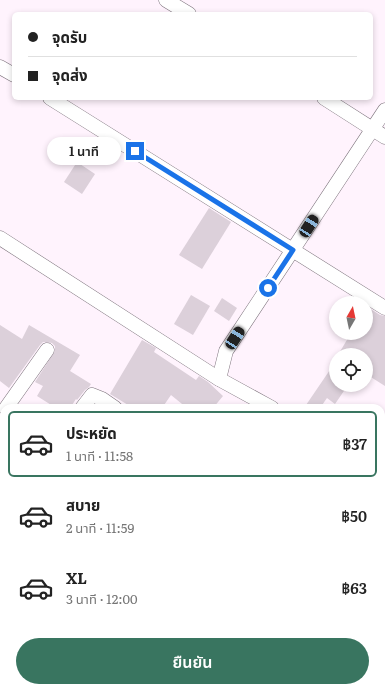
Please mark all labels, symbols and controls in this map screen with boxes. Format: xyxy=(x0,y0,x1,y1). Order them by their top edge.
text: จุดรับ xyxy=(52,25,87,48)
text: จุดส่ง xyxy=(52,63,88,86)
callout: 1 นาที xyxy=(47,137,121,165)
text: 1 นาที xyxy=(69,141,99,160)
route end xyxy=(126,142,144,160)
car xyxy=(297,213,321,239)
route start xyxy=(259,279,277,297)
north arrow xyxy=(329,296,373,340)
map controls xyxy=(329,296,373,392)
car xyxy=(223,325,247,351)
button: locate xyxy=(329,348,373,392)
text: ประหยัด xyxy=(66,421,117,444)
icon: car xyxy=(18,426,54,462)
text: ฿37 xyxy=(342,432,367,455)
text: 1 นาที · 11:58 xyxy=(66,446,133,465)
text: สบาย xyxy=(66,493,100,516)
icon: car xyxy=(18,498,54,534)
text: ฿50 xyxy=(341,504,367,527)
text: 2 นาที · 11:59 xyxy=(66,518,134,537)
text: XL xyxy=(66,566,87,589)
icon: car xyxy=(18,570,54,606)
text: ฿63 xyxy=(342,576,367,599)
text: 3 นาที · 12:00 xyxy=(66,589,138,608)
button: ยืนยัน xyxy=(16,638,369,684)

